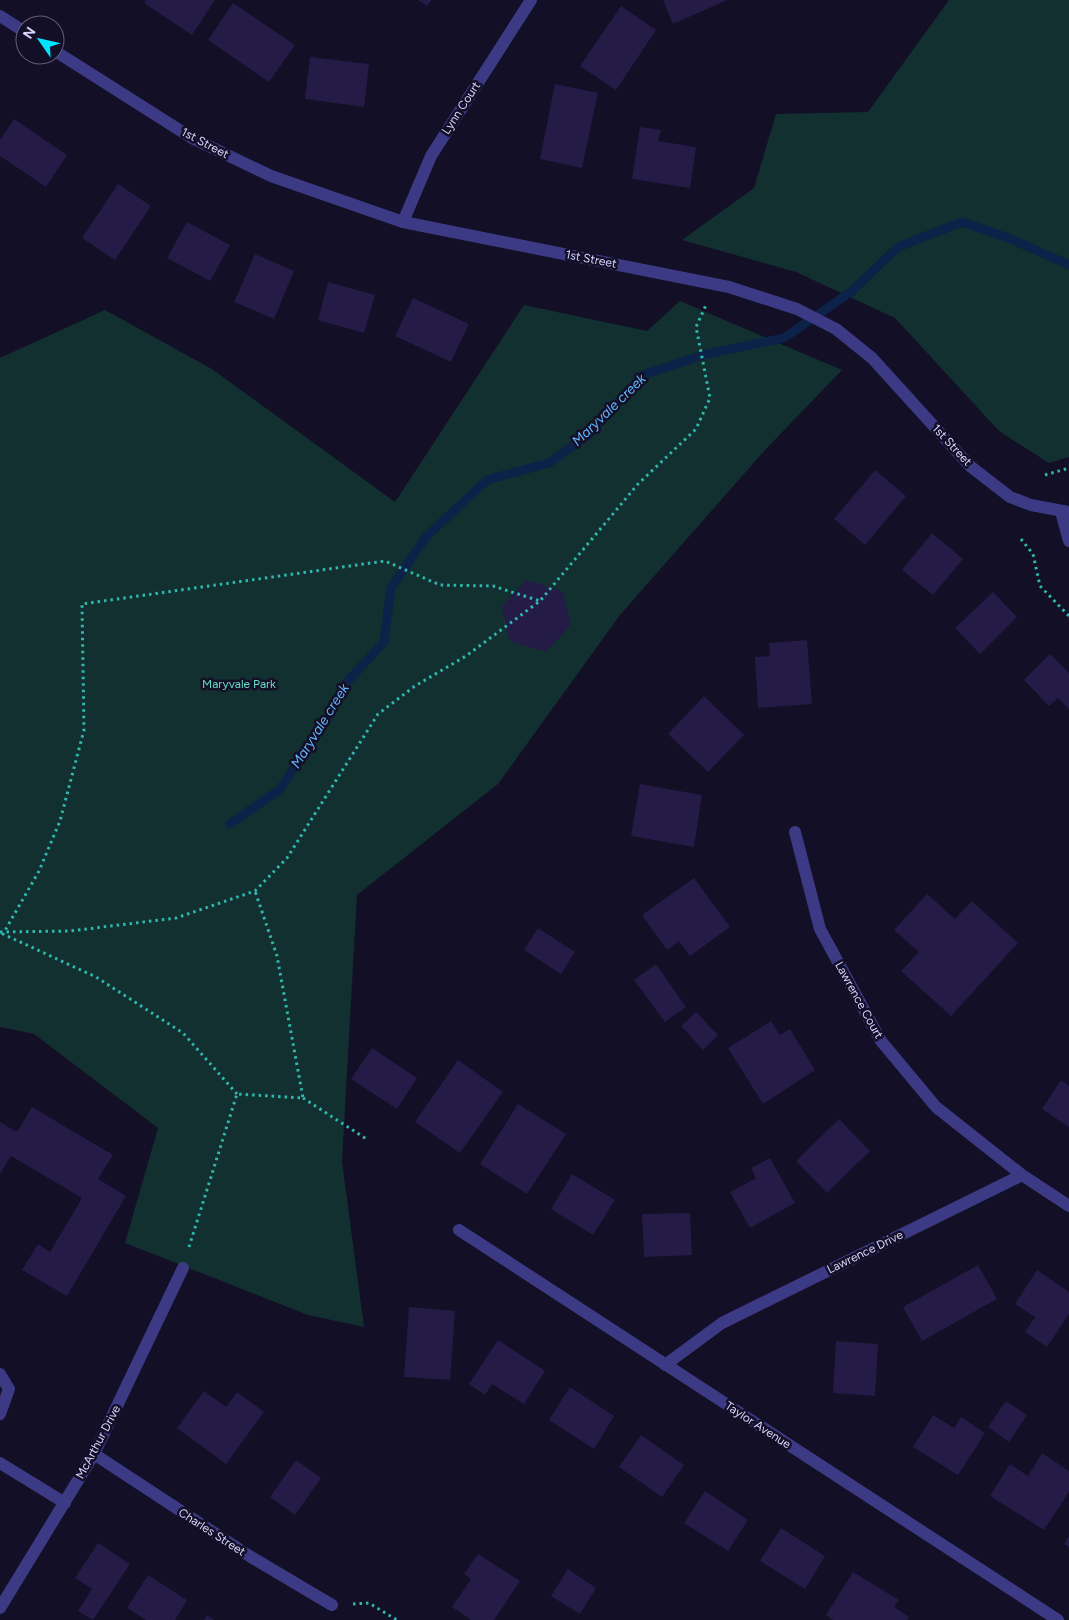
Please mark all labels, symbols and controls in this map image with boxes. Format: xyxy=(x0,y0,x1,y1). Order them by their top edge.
north arrow xyxy=(15,15,65,65)
text: N xyxy=(20,24,40,42)
street label: Lynn Court xyxy=(439,79,483,137)
street label: 1st Street xyxy=(179,125,231,162)
street label: 1st Street xyxy=(564,247,618,271)
water label: Maryvale creek xyxy=(568,370,650,450)
street label: 1st Street xyxy=(929,421,975,469)
park label: Maryvale Park xyxy=(202,677,276,691)
water label: Maryvale creek xyxy=(287,680,353,771)
street label: Lawrence Court xyxy=(832,959,886,1041)
street label: Lawrence Drive xyxy=(825,1227,906,1276)
street label: Taylor Avenue xyxy=(723,1399,794,1452)
street label: McArthur Drive xyxy=(73,1402,124,1481)
street label: Charles Street xyxy=(176,1505,248,1559)

